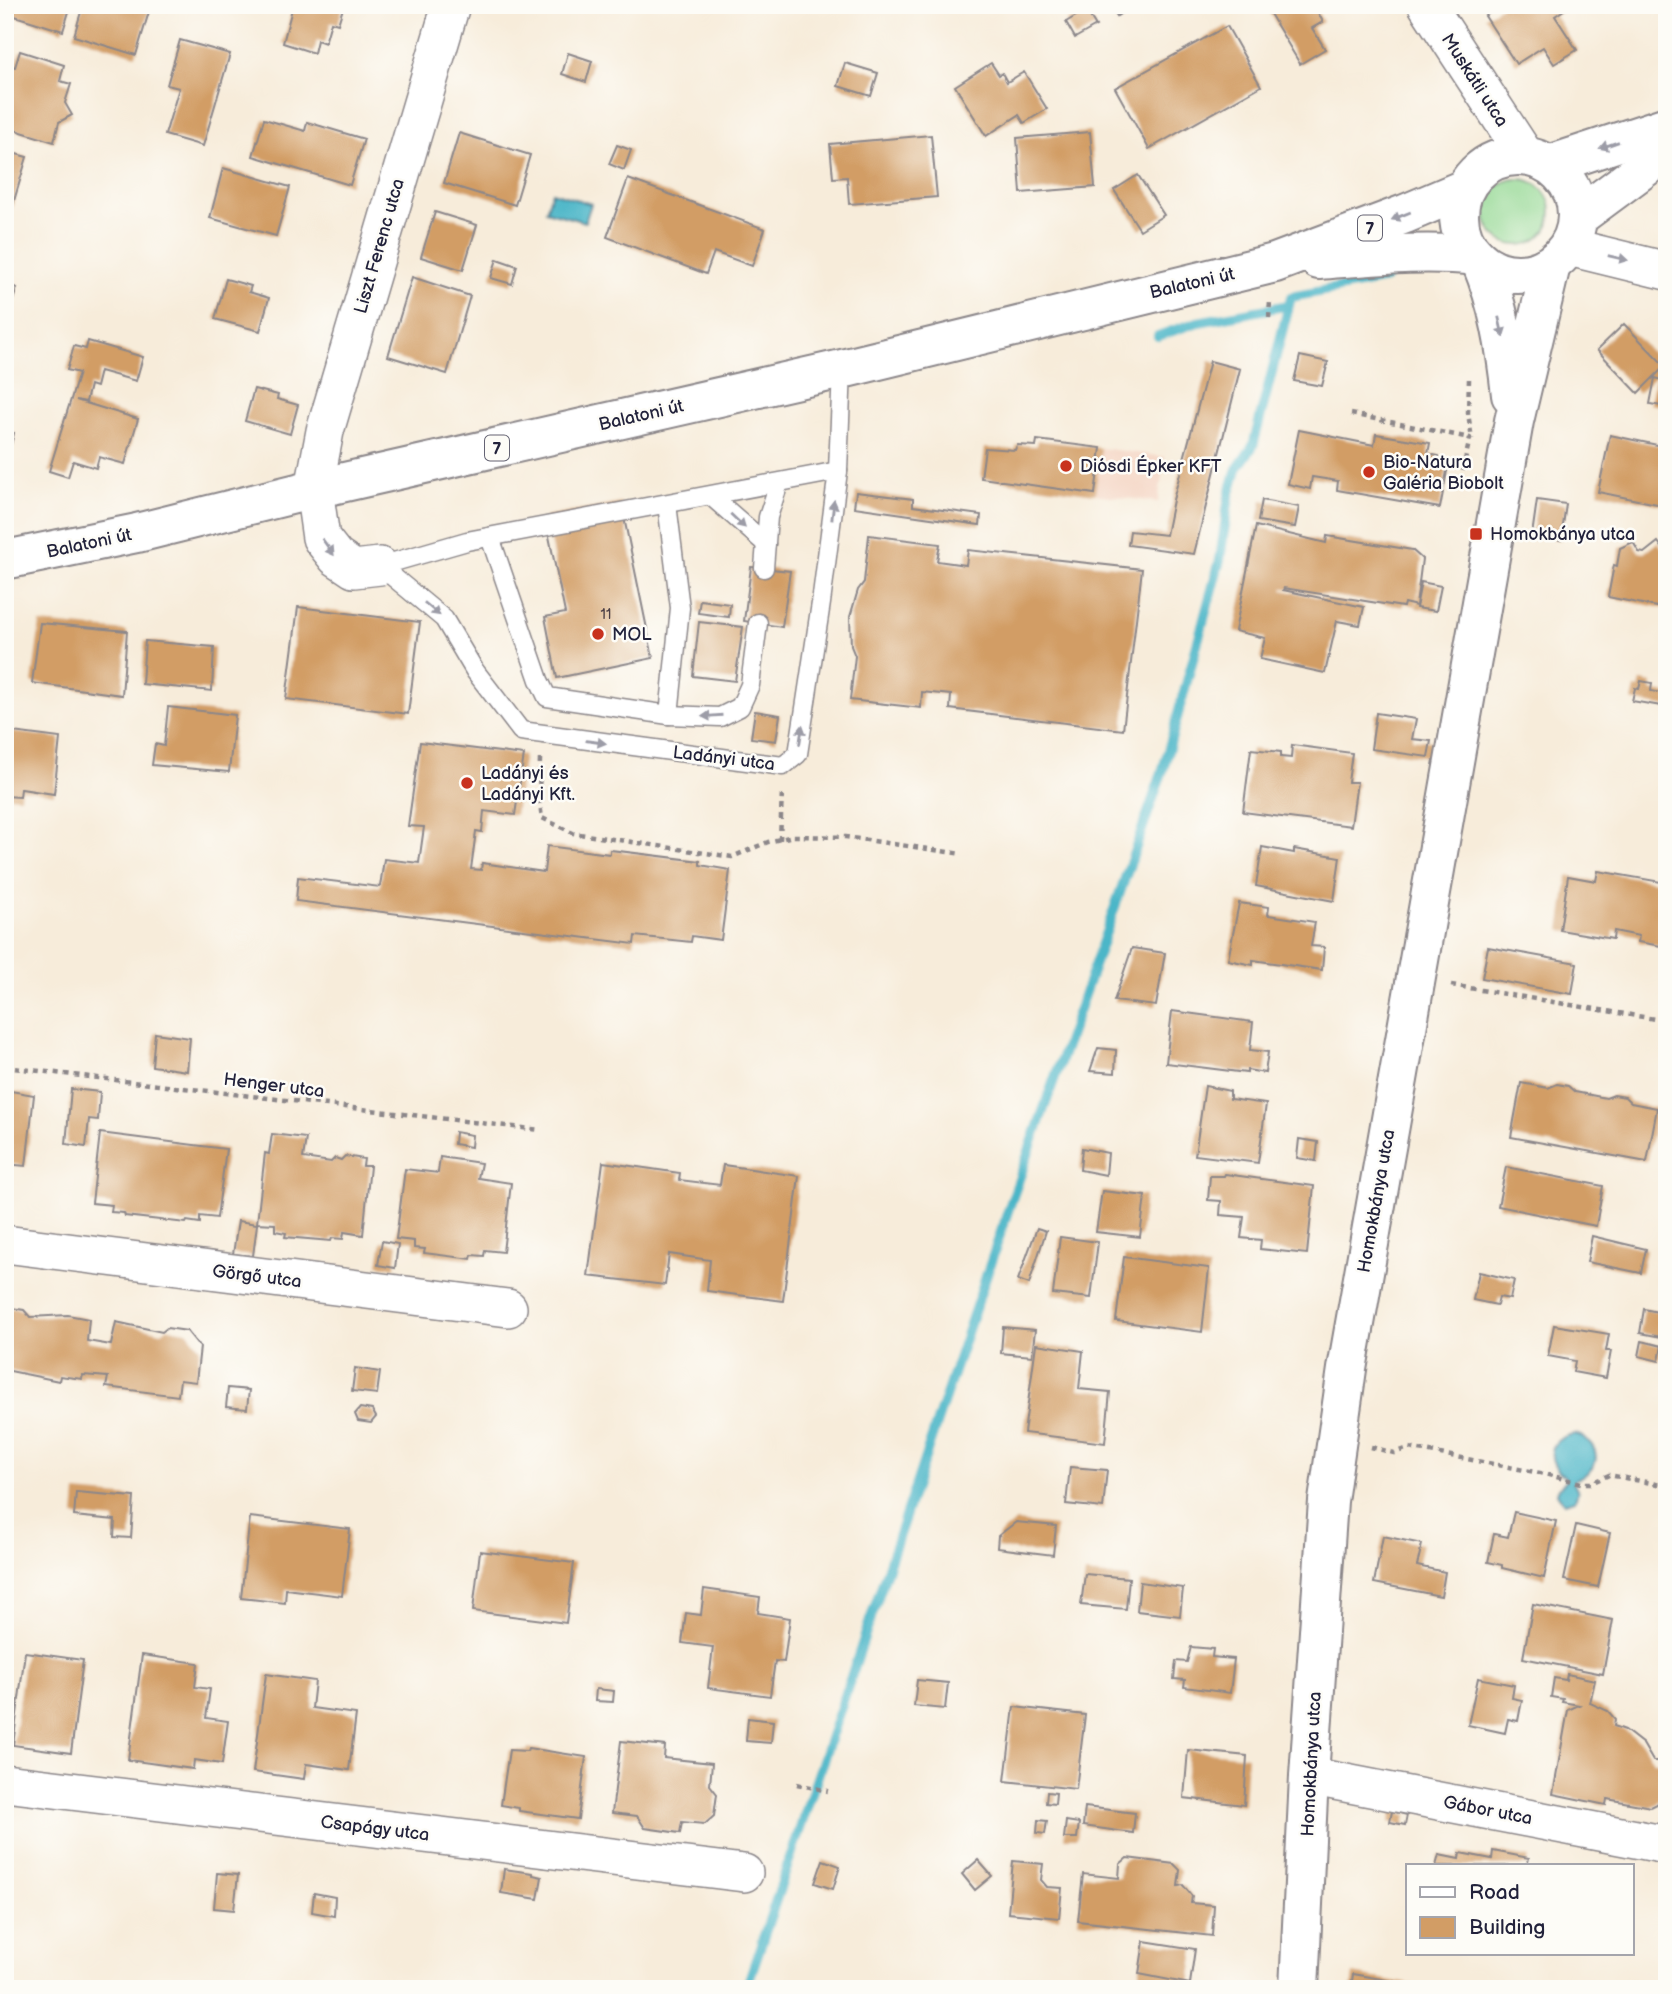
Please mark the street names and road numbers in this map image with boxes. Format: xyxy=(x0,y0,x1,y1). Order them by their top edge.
street label: Muskátli utca xyxy=(1437,30,1512,131)
street label: Liszt Ferenc utca xyxy=(350,176,409,316)
road number: 7 xyxy=(1358,216,1382,240)
street label: Balatoni út xyxy=(1148,263,1237,303)
street label: Balatoni út xyxy=(597,395,686,435)
road number: 7 xyxy=(485,436,509,461)
street label: Balatoni út xyxy=(45,524,134,563)
street label: Ladányi utca xyxy=(672,742,776,775)
street label: Henger utca xyxy=(222,1069,325,1102)
street label: Homokbánya utca xyxy=(1354,1128,1399,1274)
street label: Görgő utca xyxy=(211,1261,303,1292)
street label: Homokbánya utca xyxy=(1297,1691,1326,1837)
street label: Gábor utca xyxy=(1442,1792,1534,1829)
street label: Csapágy utca xyxy=(319,1811,431,1846)

